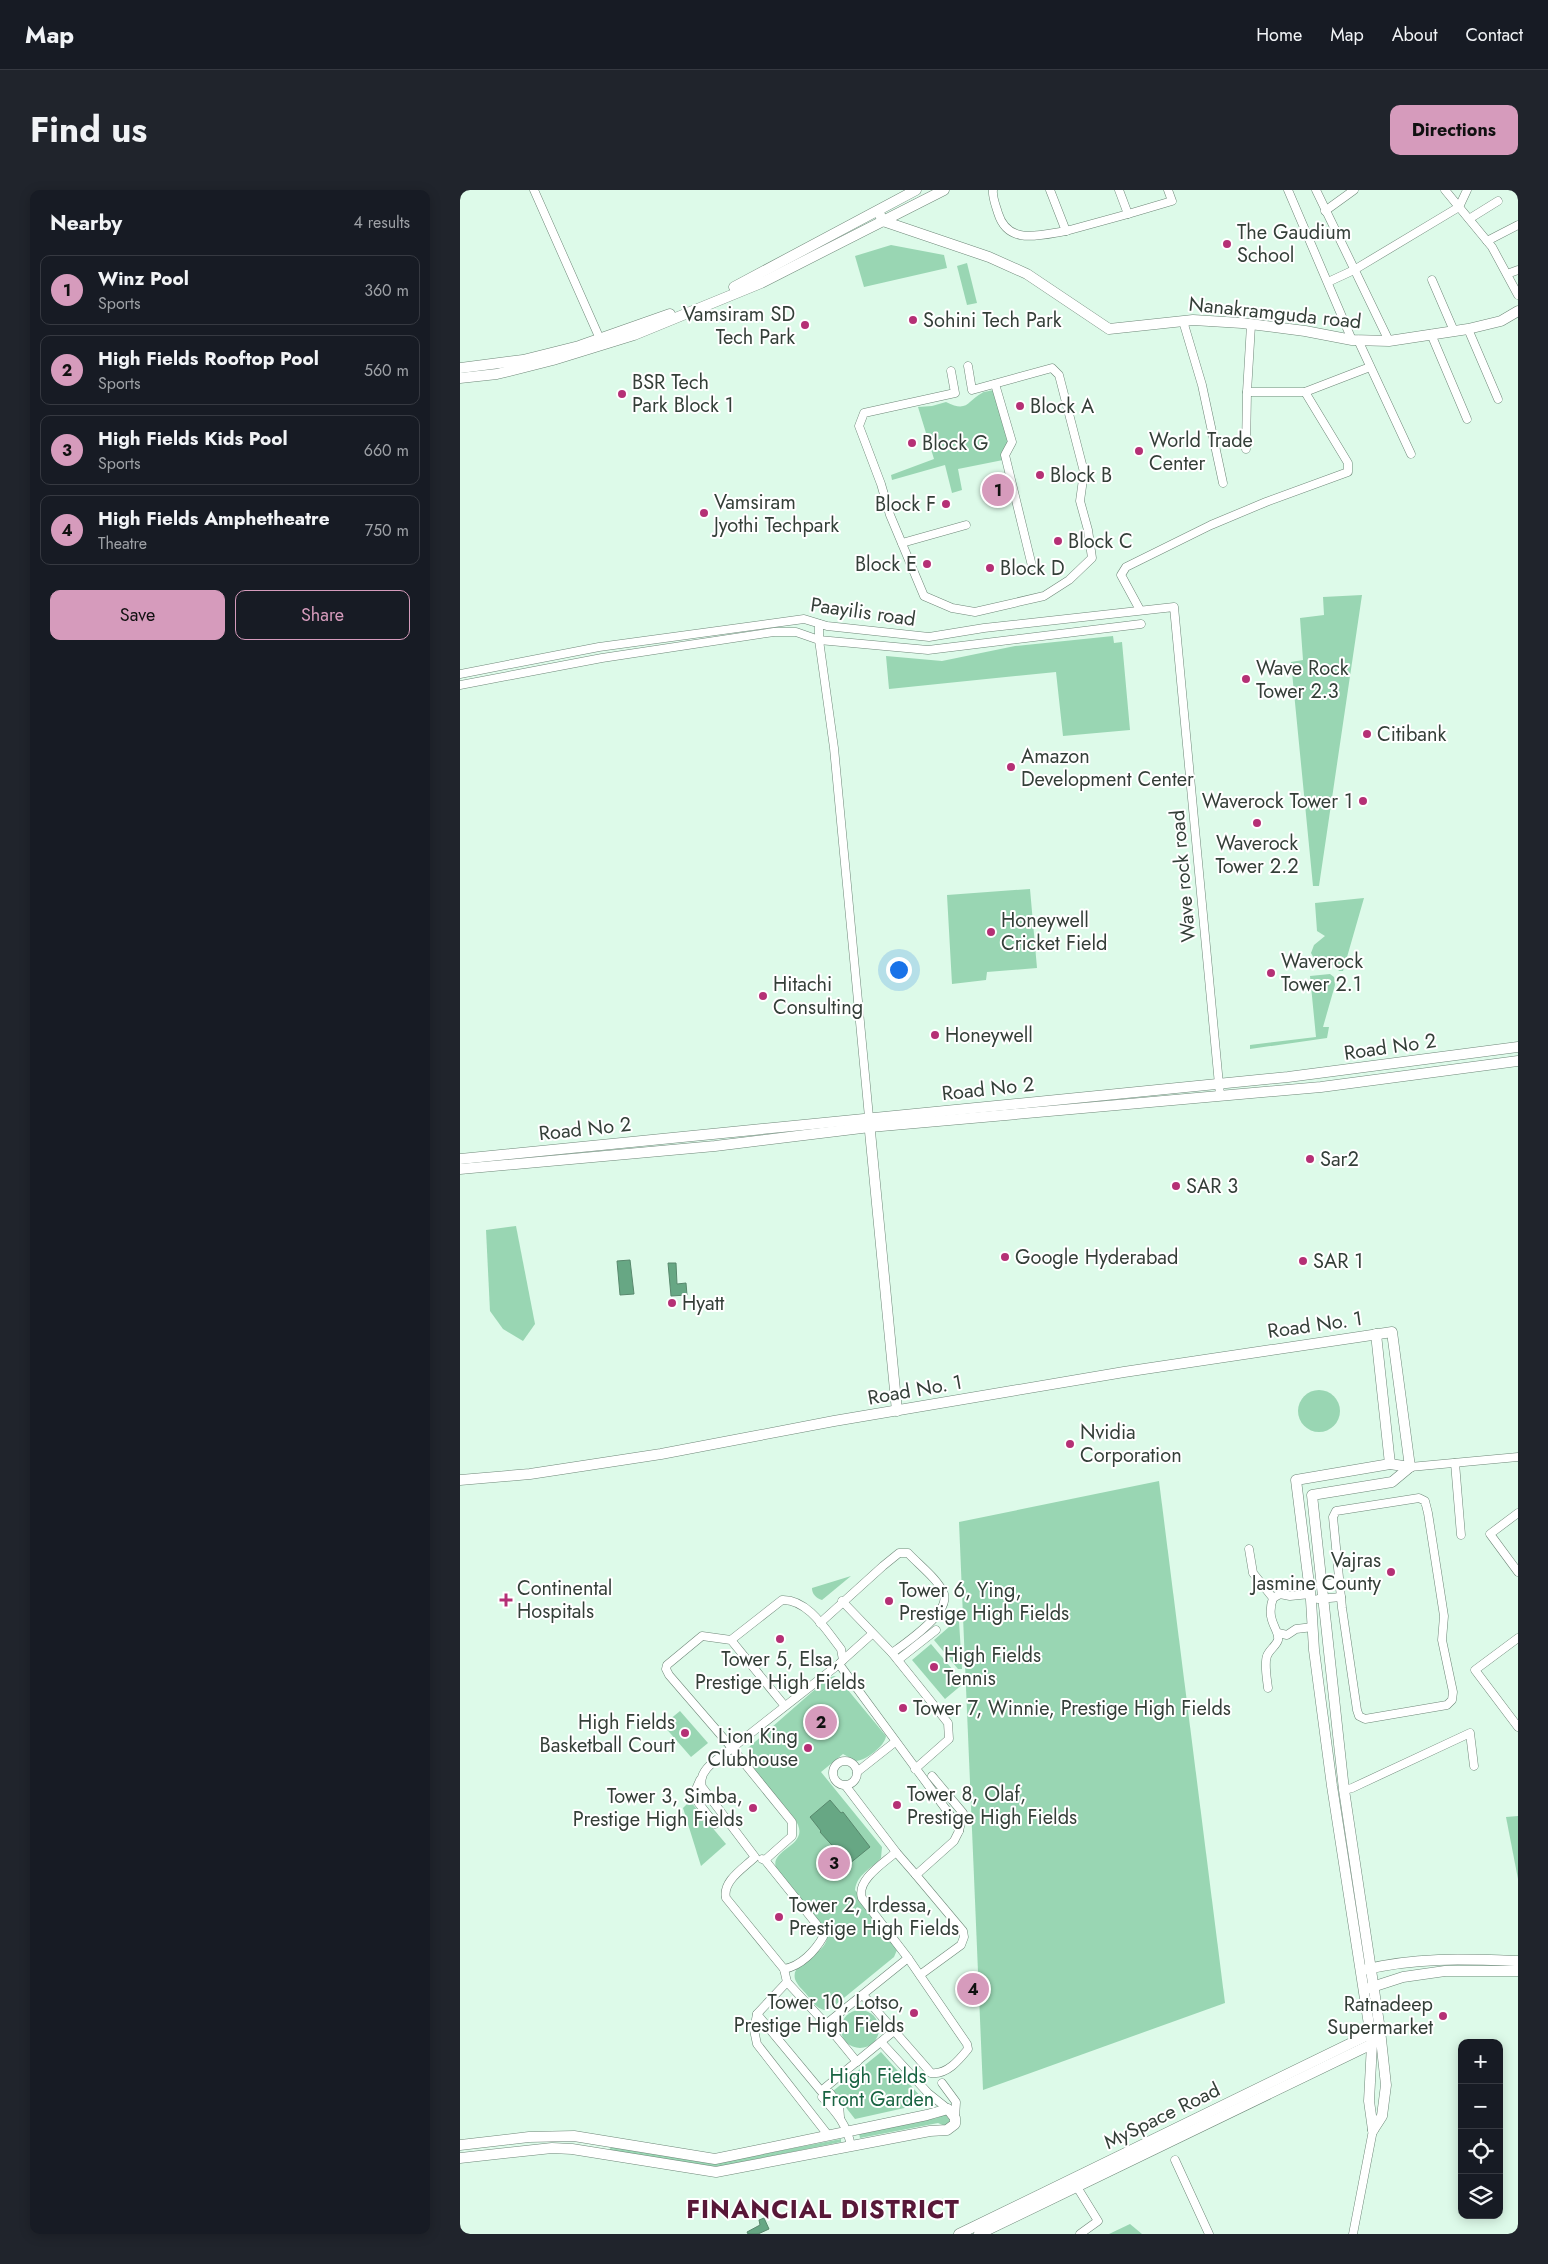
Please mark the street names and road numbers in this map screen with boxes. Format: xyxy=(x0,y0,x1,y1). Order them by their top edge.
street label: Nanakramguda road xyxy=(1187,290,1363,336)
street label: Paayilis road xyxy=(809,590,917,634)
street label: Wave rock road xyxy=(1163,809,1203,943)
street label: Road No 2 xyxy=(1342,1026,1438,1068)
street label: Road No 2 xyxy=(940,1070,1036,1108)
street label: Road No 2 xyxy=(537,1110,633,1148)
street label: Road No. 1 xyxy=(1266,1304,1364,1346)
street label: Road No. 1 xyxy=(865,1367,965,1413)
street label: MySpace Road xyxy=(1099,2075,1225,2157)

